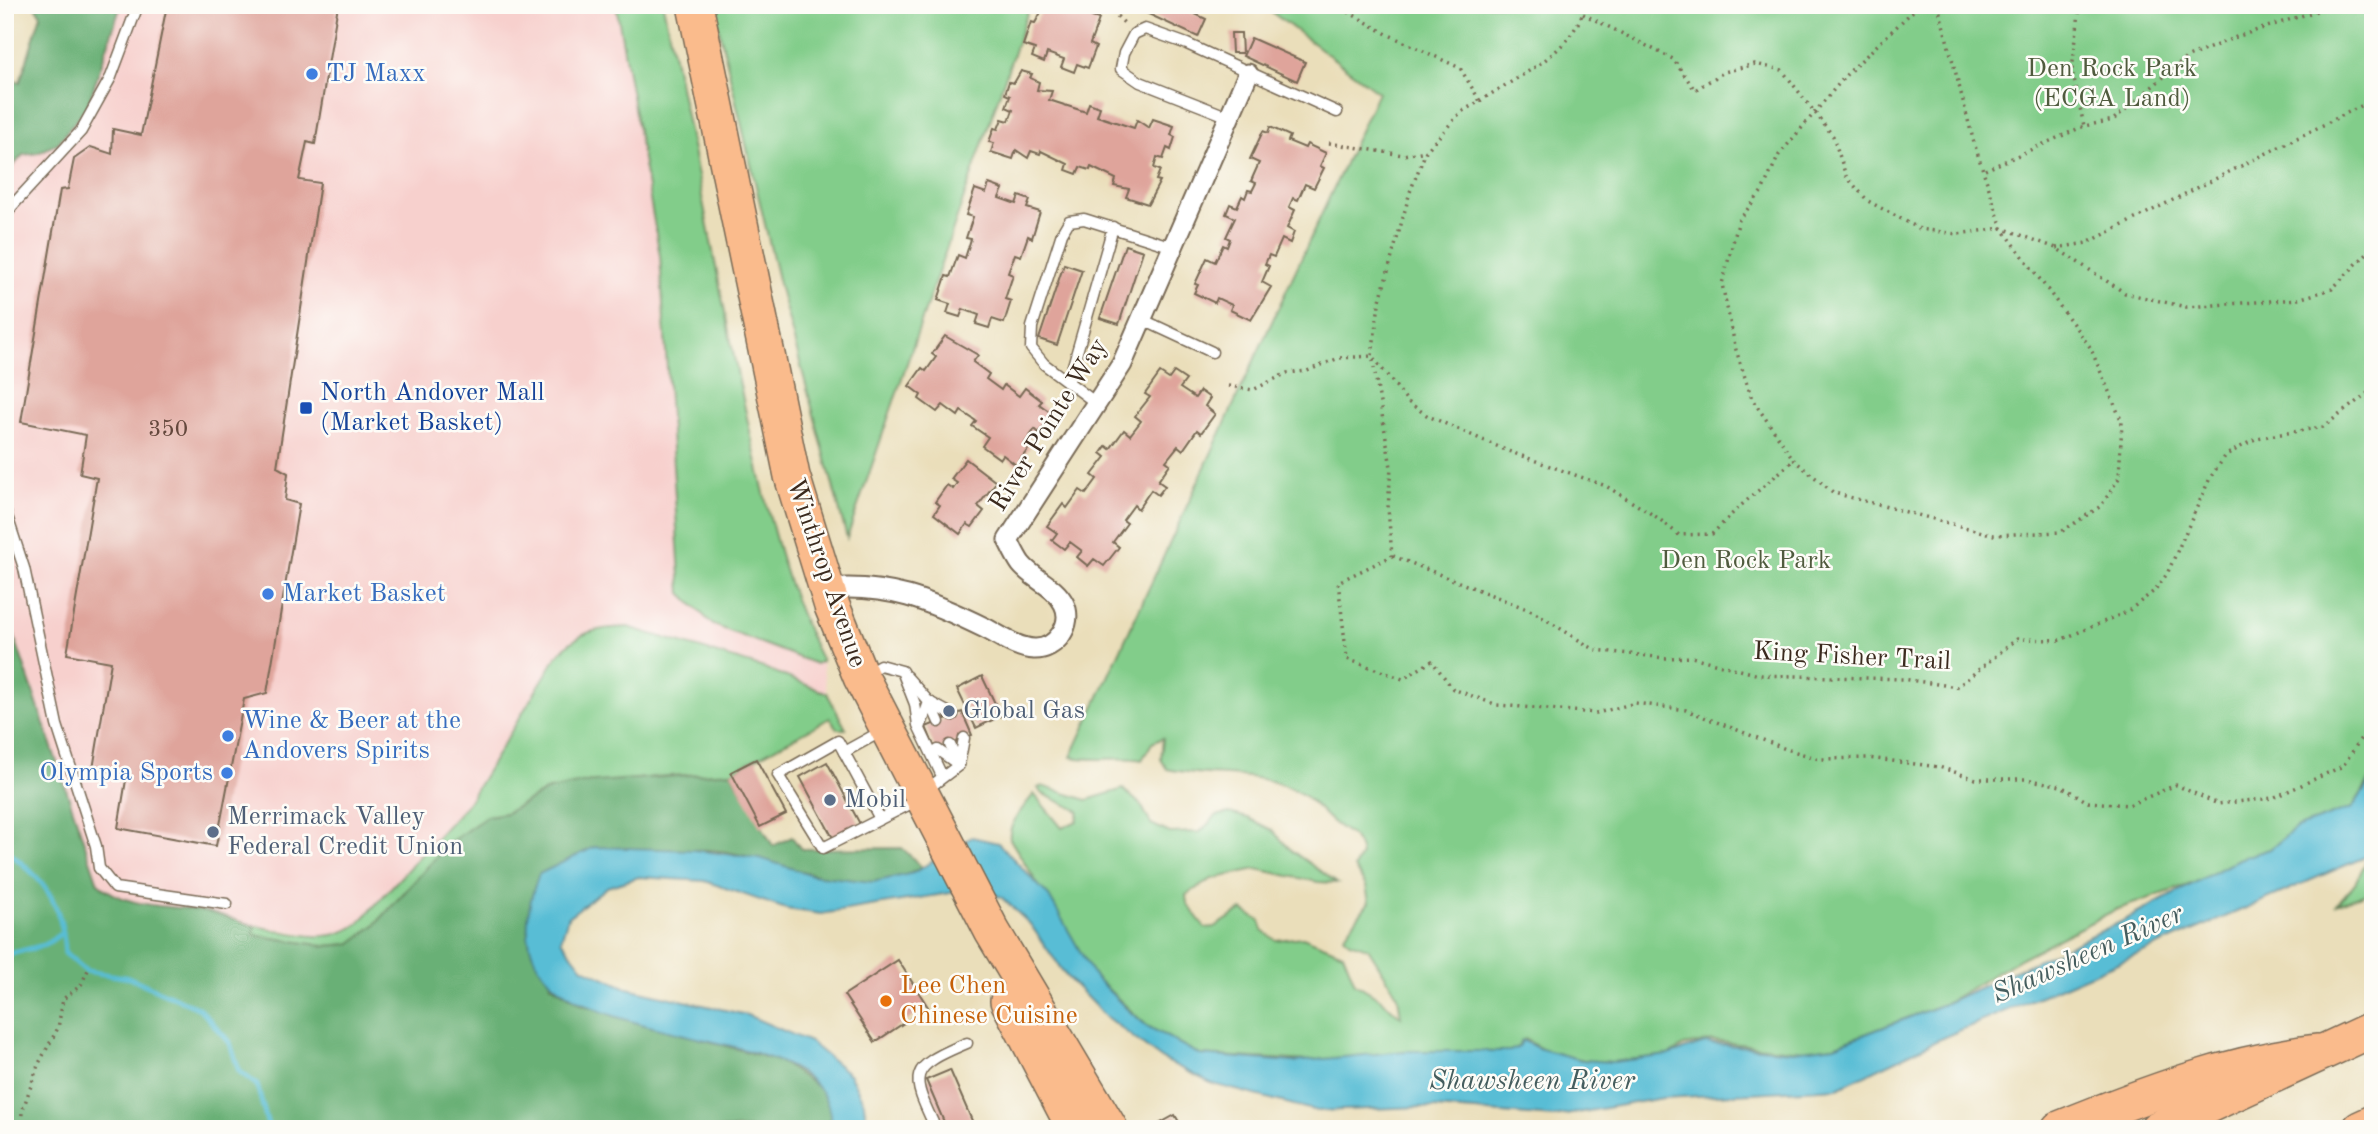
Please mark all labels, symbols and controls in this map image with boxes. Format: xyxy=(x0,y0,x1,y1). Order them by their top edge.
park label: Den Rock Park (ECGA Land) xyxy=(2027,56,2197,112)
place label: TJ Maxx xyxy=(326,61,426,87)
marker: TJ Maxx xyxy=(304,66,320,82)
street label: River Pointe Way xyxy=(985,334,1113,516)
place label: North Andover Mall (Market Basket) xyxy=(320,380,544,436)
marker: North Andover Mall (Market Basket) xyxy=(298,400,314,416)
house number: 350 xyxy=(148,418,188,441)
street label: Winthrop Avenue xyxy=(782,475,870,671)
park label: Den Rock Park xyxy=(1661,548,1831,574)
place label: Market Basket xyxy=(282,581,446,607)
marker: Market Basket xyxy=(260,586,276,602)
street label: King Fisher Trail xyxy=(1752,639,1952,675)
place label: Global Gas xyxy=(963,698,1085,724)
marker: Global Gas xyxy=(941,703,957,719)
place label: Wine & Beer at the Andovers Spirits xyxy=(242,708,461,764)
marker: Wine & Beer at the Andovers Spirits xyxy=(220,728,236,744)
place label: Olympia Sports xyxy=(39,760,213,786)
marker: Olympia Sports xyxy=(219,765,235,781)
place label: Mobil xyxy=(844,787,906,813)
marker: Mobil xyxy=(822,792,838,808)
place label: Merrimack Valley Federal Credit Union xyxy=(227,804,463,860)
marker: Merrimack Valley Federal Credit Union xyxy=(205,824,221,840)
water label: Shawsheen River xyxy=(1988,900,2189,1010)
place label: Lee Chen Chinese Cuisine xyxy=(900,973,1078,1029)
marker: Lee Chen Chinese Cuisine xyxy=(878,993,894,1009)
water label: Shawsheen River xyxy=(1429,1068,1636,1096)

